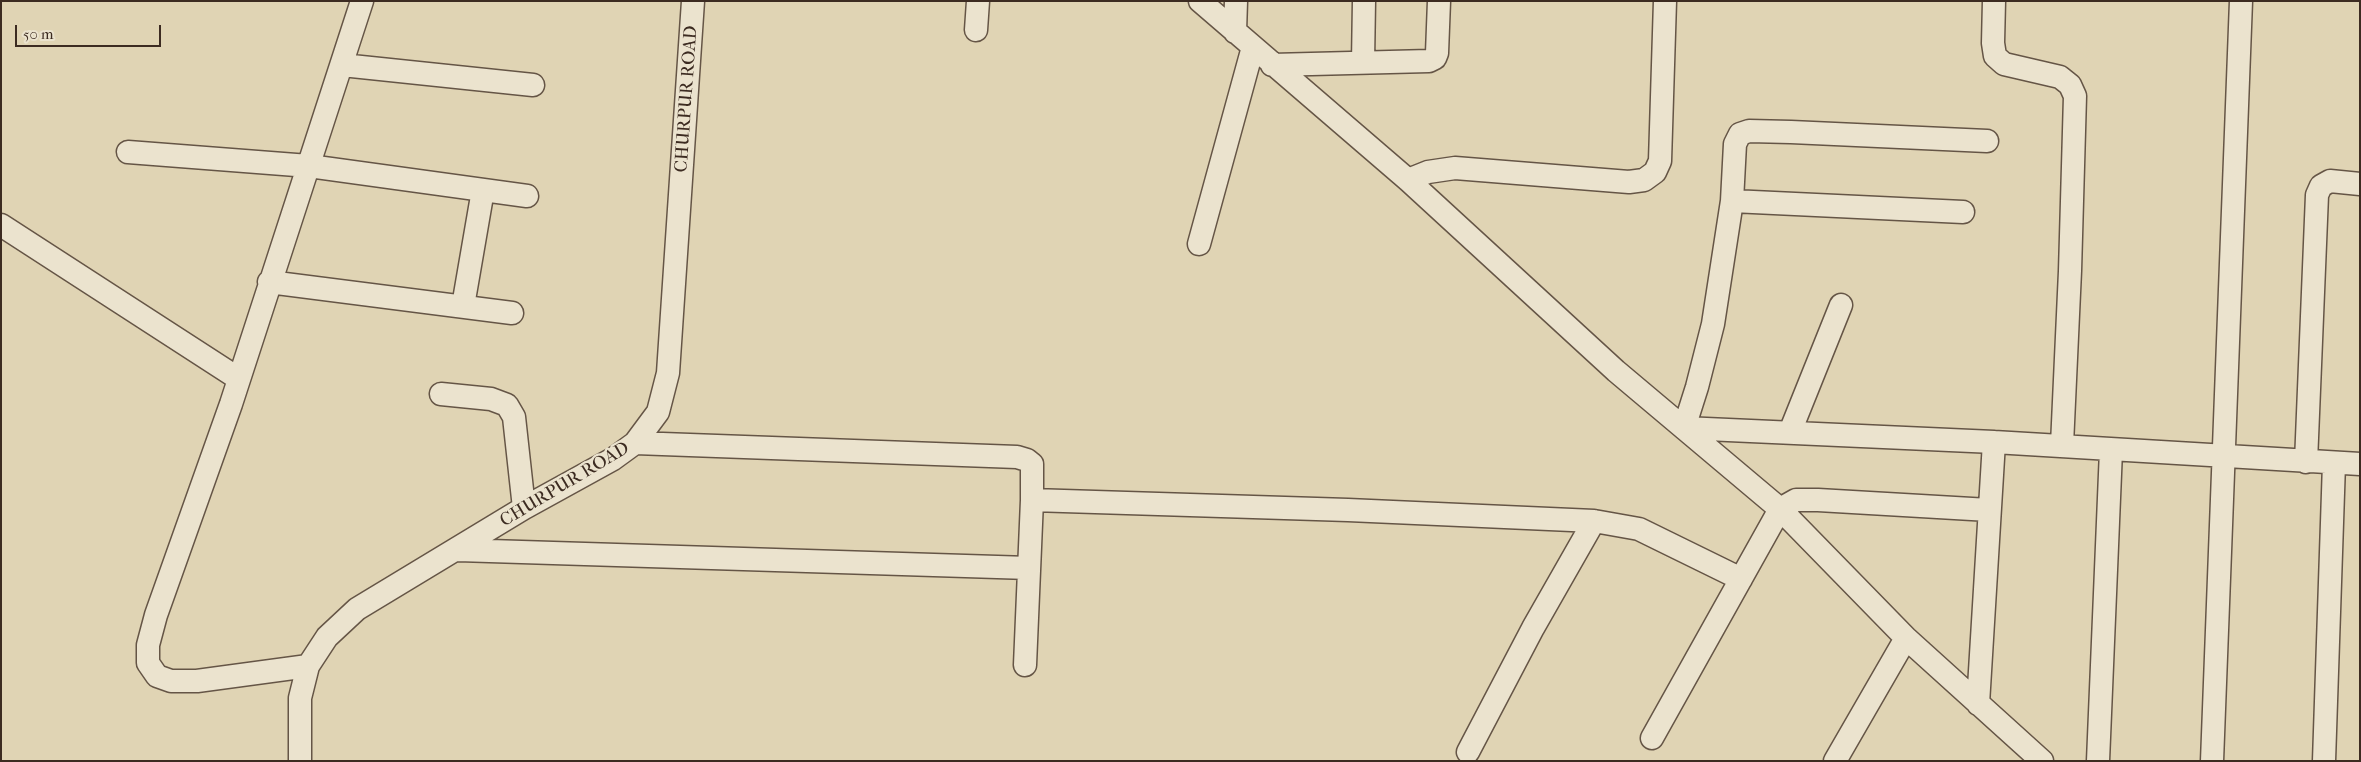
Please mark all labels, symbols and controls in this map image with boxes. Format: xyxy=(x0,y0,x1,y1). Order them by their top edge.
scale bar xyxy=(18,15,164,47)
text: 50 m xyxy=(23,25,53,43)
street label: CHURPUR ROAD xyxy=(671,25,703,173)
street label: CHURPUR ROAD xyxy=(496,438,634,532)

